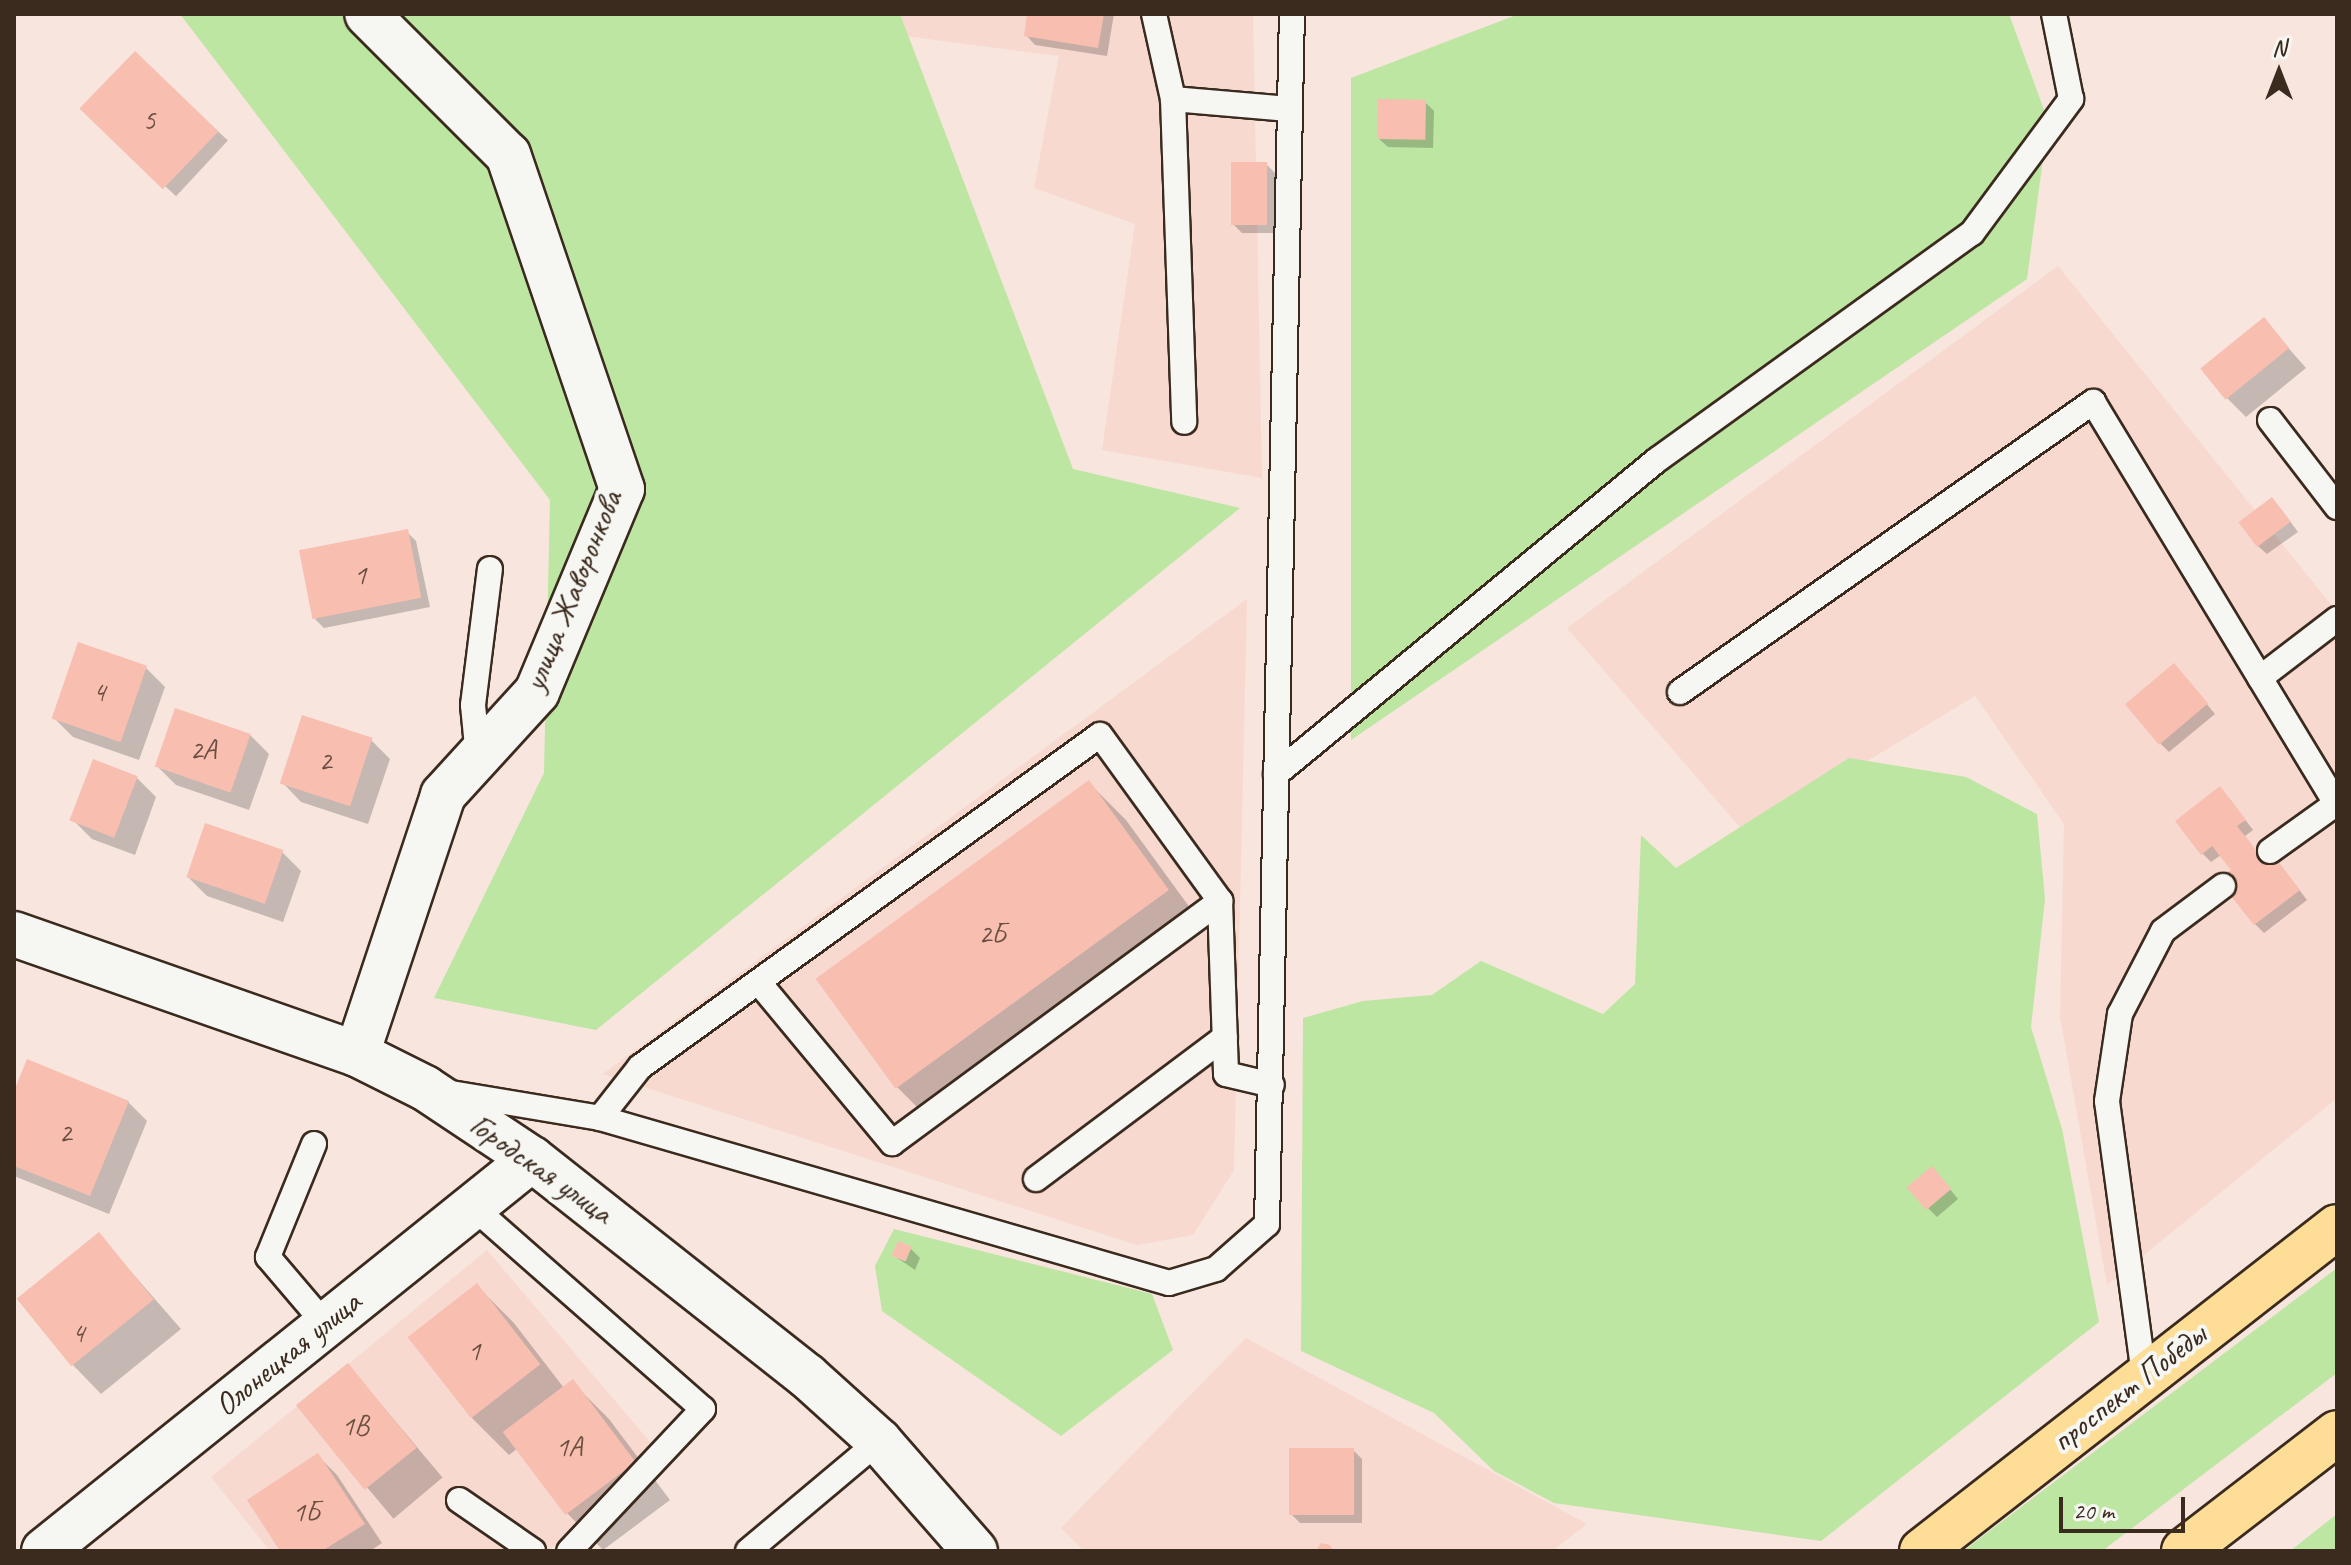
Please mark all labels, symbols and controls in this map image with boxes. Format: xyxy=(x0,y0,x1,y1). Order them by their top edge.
north arrow xyxy=(2239,32,2319,112)
text: N xyxy=(2272,34,2286,62)
house number: 5 xyxy=(143,103,155,137)
street label: улица Жаворонкова xyxy=(515,485,631,697)
house number: 1 xyxy=(354,558,366,592)
house number: 4 xyxy=(93,675,105,709)
house number: 2А xyxy=(190,733,216,767)
house number: 2 xyxy=(319,744,331,778)
house number: 2Б xyxy=(979,917,1005,951)
street label: Городская улица xyxy=(461,1105,621,1233)
house number: 2 xyxy=(59,1116,71,1150)
street label: Олонецкая улица xyxy=(206,1282,370,1426)
house number: 4 xyxy=(72,1316,84,1350)
street label: проспект Победы xyxy=(2044,1316,2214,1460)
house number: 1 xyxy=(468,1334,480,1368)
house number: 1В xyxy=(342,1409,368,1443)
house number: 1А xyxy=(556,1430,582,1464)
scale bar xyxy=(2063,1481,2189,1531)
house number: 1Б xyxy=(293,1495,319,1529)
text: 20 m xyxy=(2073,1496,2114,1526)

